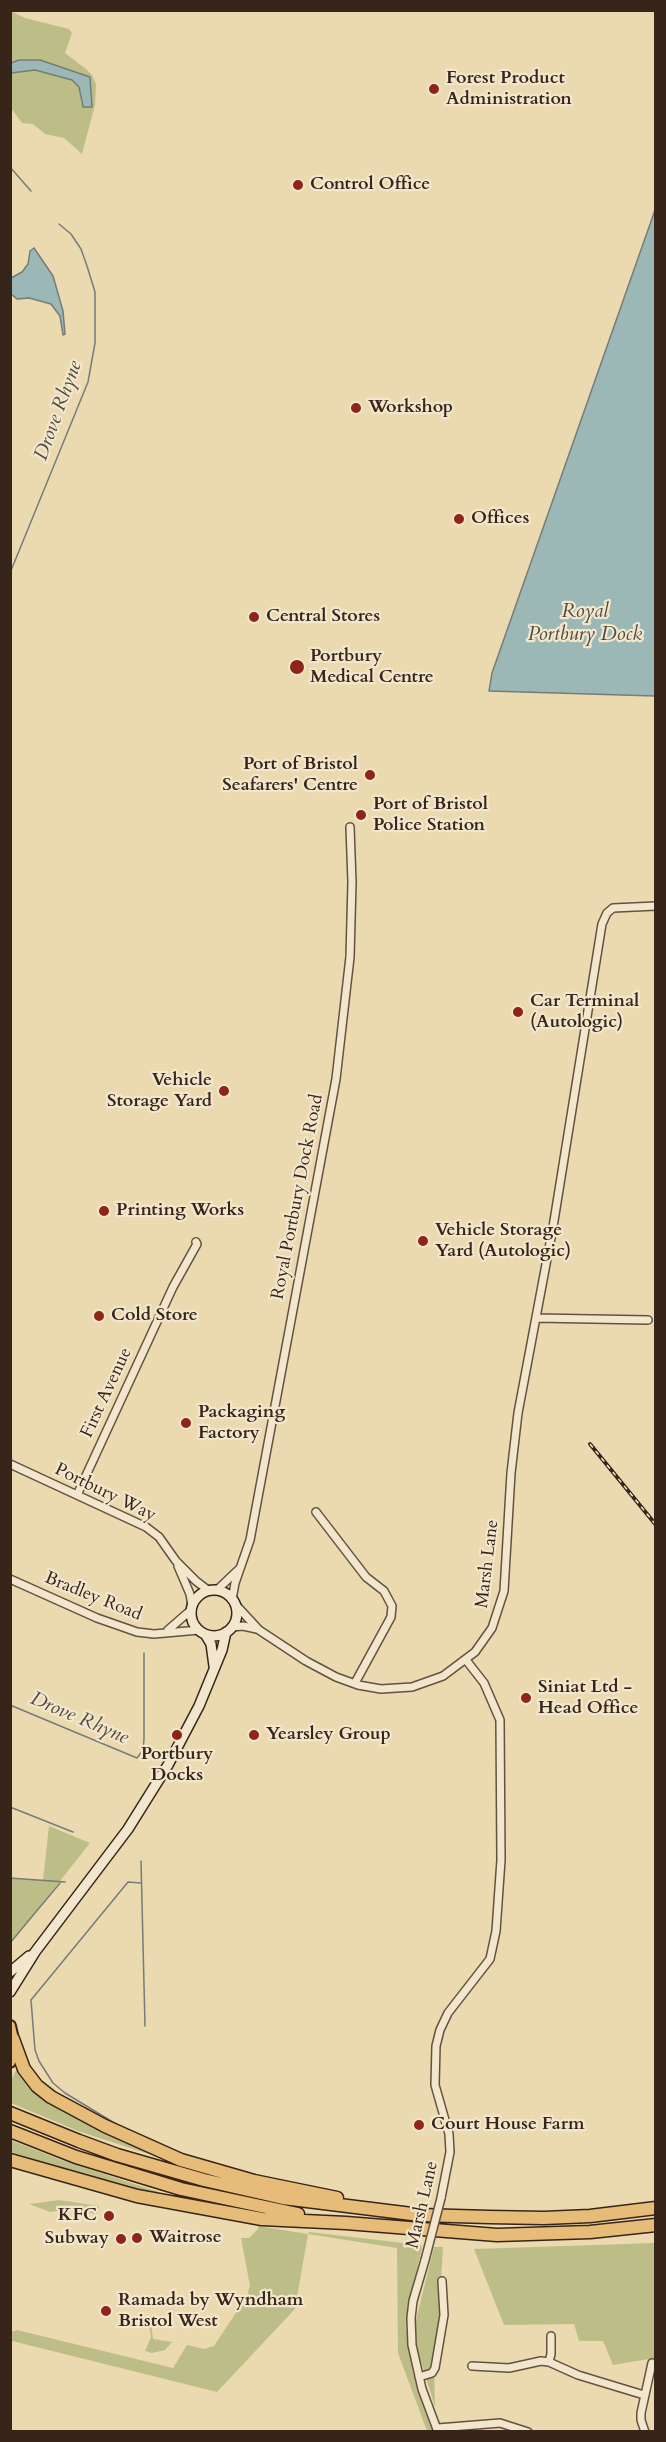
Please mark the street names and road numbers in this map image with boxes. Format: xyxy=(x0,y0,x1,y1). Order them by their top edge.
street label: Royal Portbury Dock Road xyxy=(268,1093,328,1301)
street label: First Avenue xyxy=(77,1345,137,1441)
street label: Portbury Way xyxy=(51,1459,159,1527)
street label: Marsh Lane xyxy=(472,1518,504,1610)
street label: Bradley Road xyxy=(41,1568,145,1626)
street label: Marsh Lane xyxy=(402,2159,444,2251)

